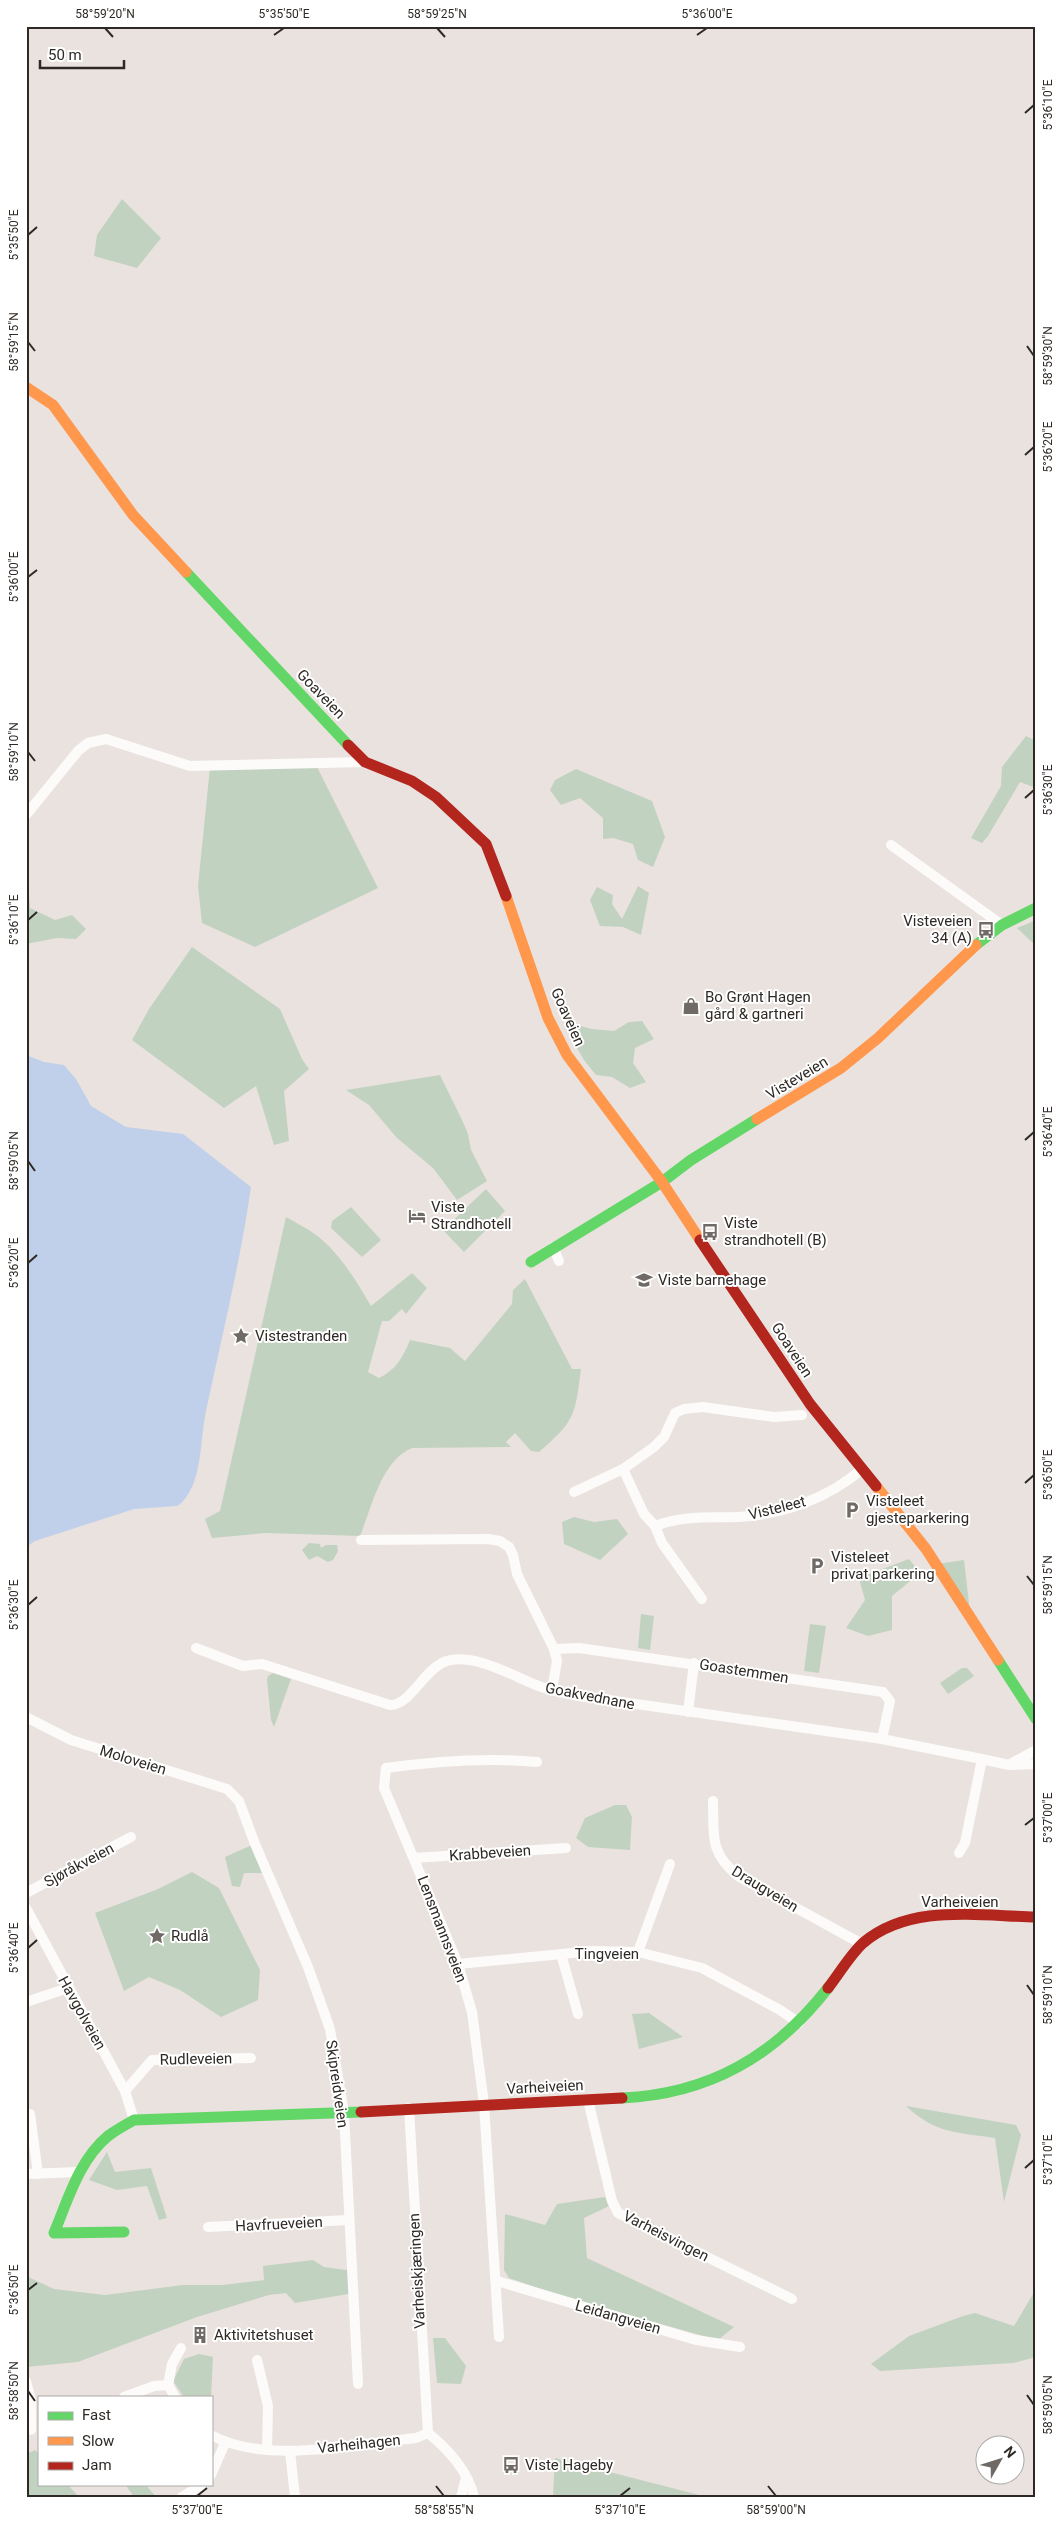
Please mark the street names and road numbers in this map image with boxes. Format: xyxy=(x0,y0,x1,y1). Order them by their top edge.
street label: Goaveien xyxy=(293,666,349,722)
street label: Goaveien xyxy=(547,985,589,1049)
street label: Visteveien xyxy=(763,1053,831,1103)
street label: Goaveien xyxy=(768,1319,816,1381)
street label: Visteleet xyxy=(747,1492,808,1524)
street label: Goastemmen xyxy=(698,1655,790,1687)
street label: Goakvednane xyxy=(544,1679,636,1714)
street label: Moloveien xyxy=(97,1741,169,1779)
street label: Sjøråkveien xyxy=(41,1839,117,1891)
street label: Krabbeveien xyxy=(448,1841,532,1865)
street label: Draugveien xyxy=(728,1862,802,1916)
street label: Lensmannsveien xyxy=(413,1873,471,1985)
street label: Varheiveien xyxy=(921,1893,999,1911)
street label: Tingveien xyxy=(575,1945,639,1963)
street label: Havgolveien xyxy=(54,1973,110,2053)
street label: Skipreidveien xyxy=(322,2039,352,2129)
street label: Rudleveien xyxy=(160,2049,232,2069)
street label: Varheiveien xyxy=(506,2076,584,2098)
street label: Varheisvingen xyxy=(620,2207,712,2265)
street label: Havfrueveien xyxy=(235,2213,323,2235)
street label: Varheiskjæringen xyxy=(405,2213,429,2329)
street label: Leidangveien xyxy=(573,2296,663,2338)
street label: Varheihagen xyxy=(317,2431,401,2457)

